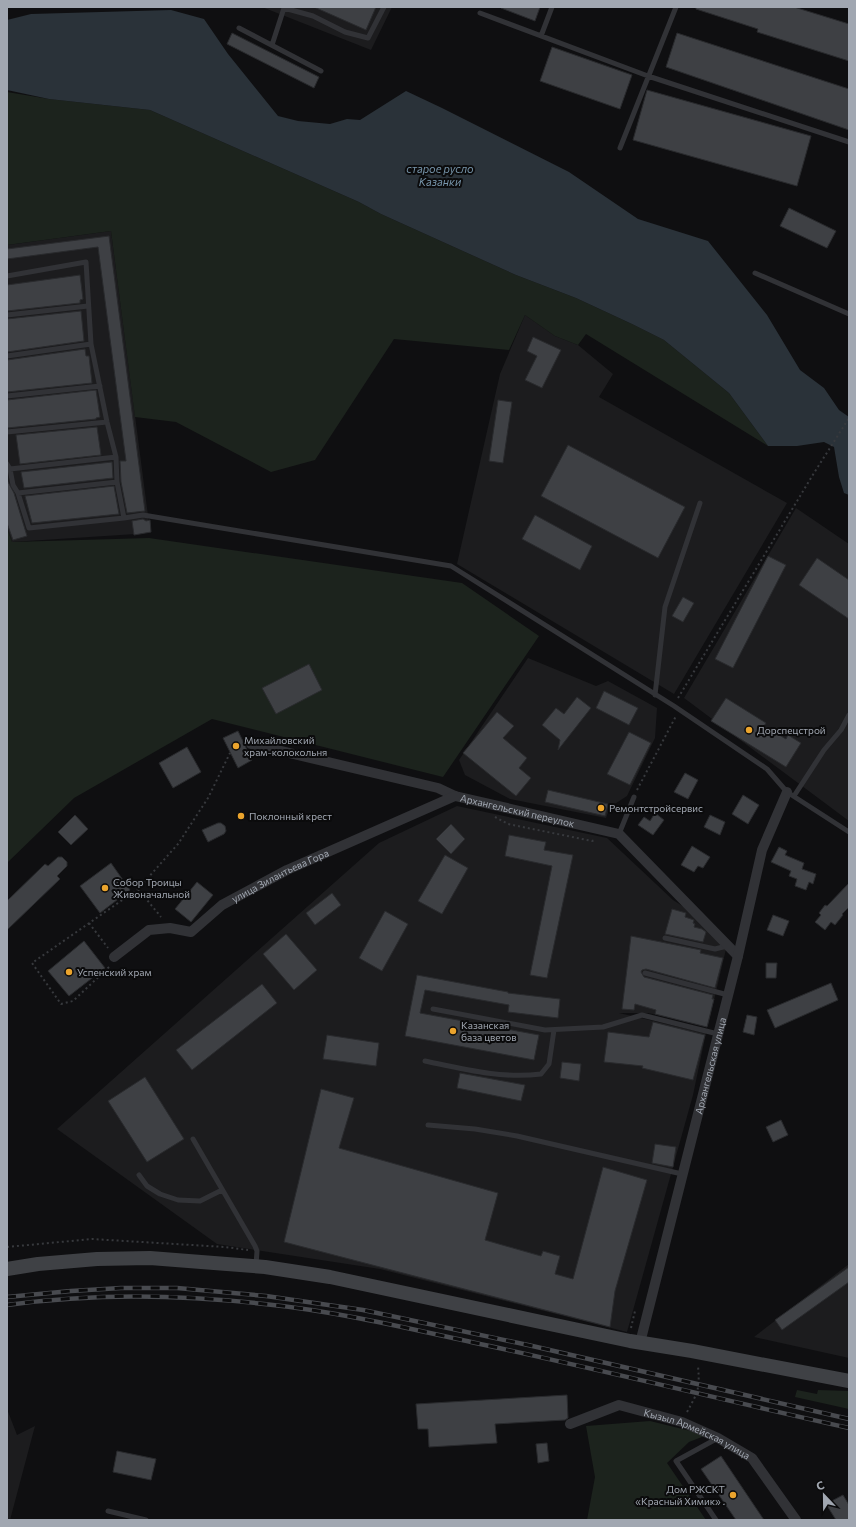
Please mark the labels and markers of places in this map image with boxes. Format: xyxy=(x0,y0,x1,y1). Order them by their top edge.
place label: Дорспецстрой xyxy=(757,724,826,736)
marker: Дорспецстрой xyxy=(744,725,754,735)
place label: Михайловский храм-колокольня xyxy=(244,734,327,758)
marker: Михайловский храм-колокольня xyxy=(231,741,241,751)
place label: Ремонтстройсервис xyxy=(609,802,703,814)
marker: Ремонтстройсервис xyxy=(596,803,606,813)
place label: Поклонный крест xyxy=(249,810,332,822)
marker: Поклонный крест xyxy=(236,811,246,821)
place label: Собор Троицы Живоначальной xyxy=(113,876,190,900)
marker: Собор Троицы Живоначальной xyxy=(100,883,110,893)
place label: Успенский храм xyxy=(77,966,152,978)
marker: Успенский храм xyxy=(64,967,74,977)
place label: Казанская база цветов xyxy=(461,1019,517,1043)
marker: Казанская база цветов xyxy=(448,1026,458,1036)
place label: Дом РЖСКТ «Красный Химик» . xyxy=(635,1483,726,1507)
marker: Дом РЖСКТ «Красный Химик» . xyxy=(728,1490,738,1500)

